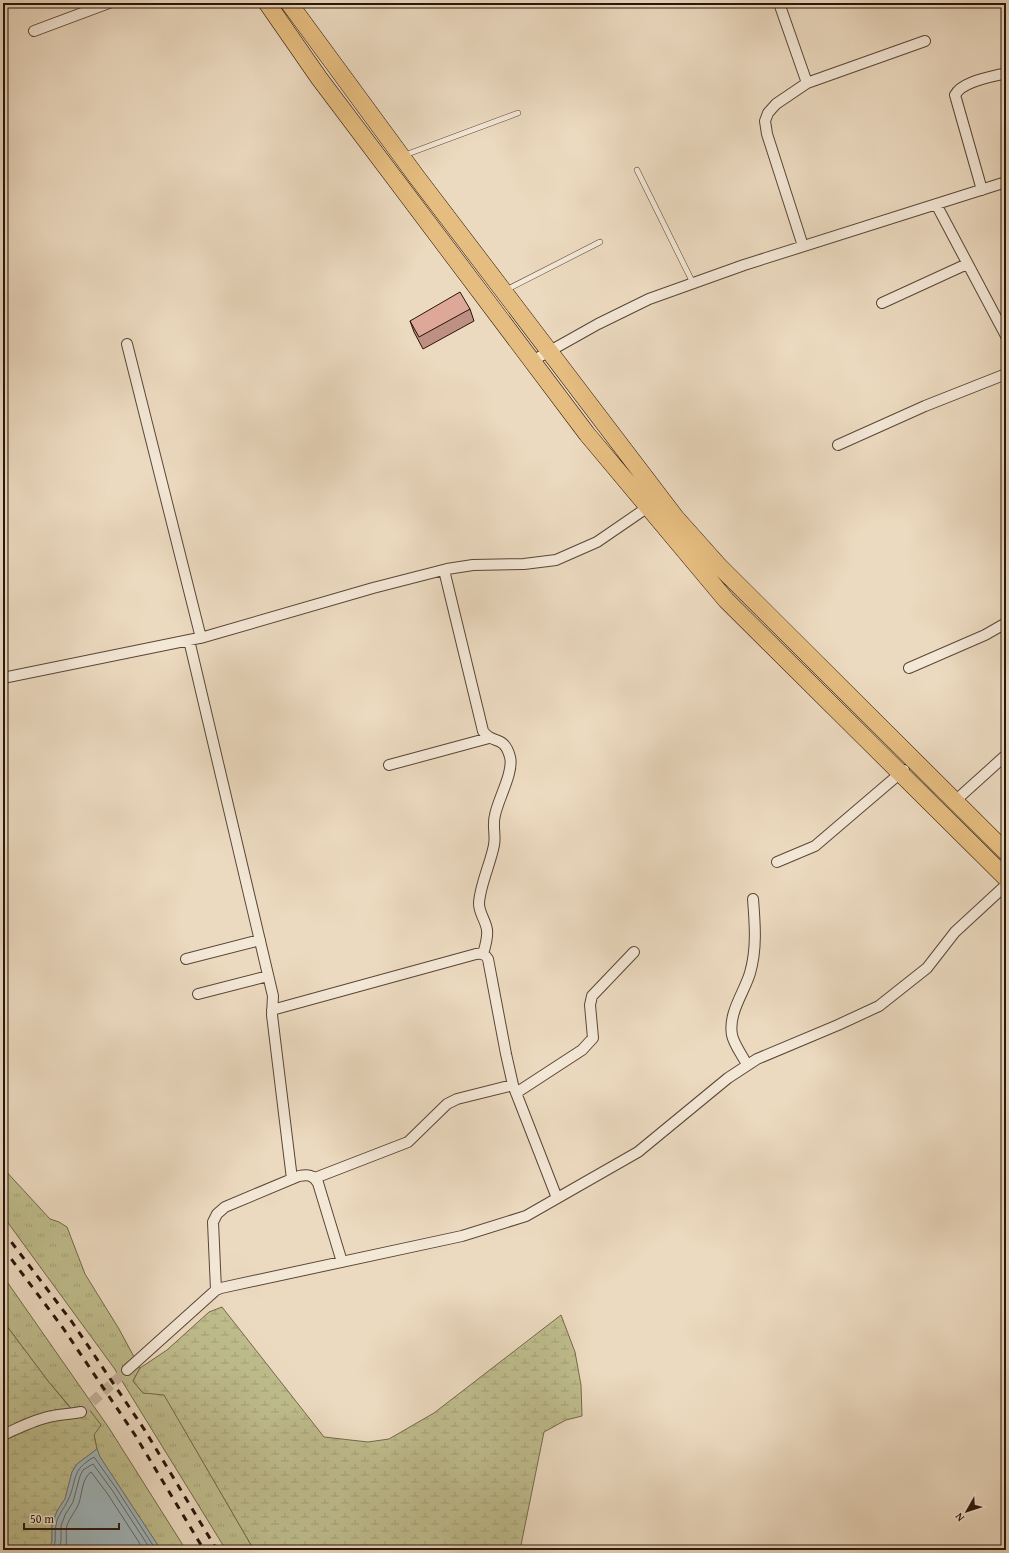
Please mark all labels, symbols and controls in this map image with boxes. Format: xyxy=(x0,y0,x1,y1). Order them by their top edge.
north arrow xyxy=(947,1491,987,1531)
scale bar xyxy=(24,1505,119,1531)
text: N xyxy=(950,1509,968,1525)
text: 50 m xyxy=(30,1510,54,1527)

